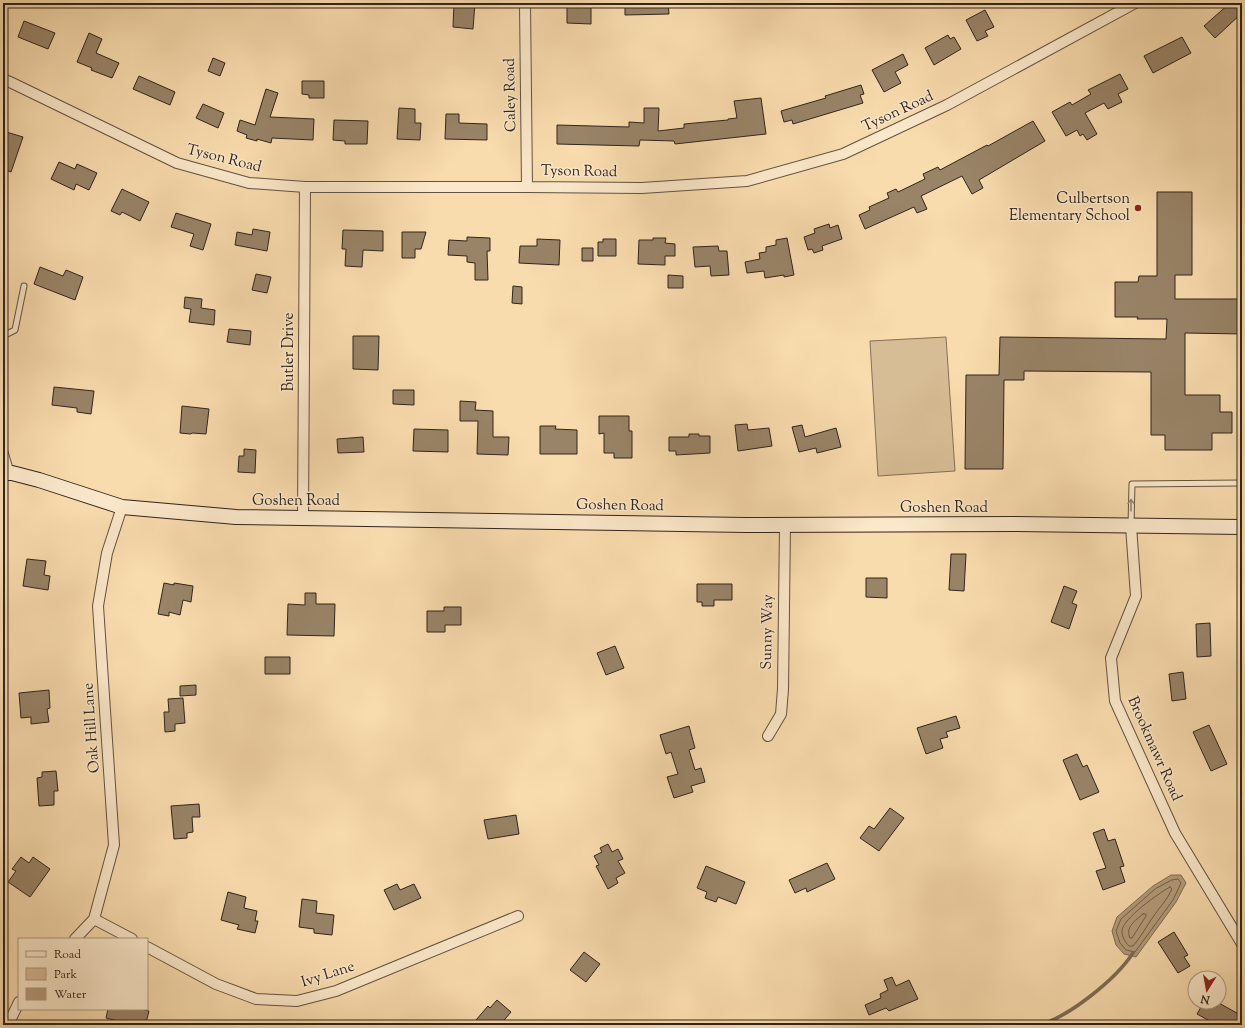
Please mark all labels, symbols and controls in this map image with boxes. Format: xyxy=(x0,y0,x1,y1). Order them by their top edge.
street label: Caley Road xyxy=(500,57,522,132)
street label: Tyson Road xyxy=(859,86,938,138)
street label: Tyson Road xyxy=(184,140,264,179)
street label: Tyson Road xyxy=(541,161,618,183)
place label: Culbertson Elementary School xyxy=(1009,189,1130,227)
marker: Culbertson Elementary School xyxy=(1133,203,1143,213)
street label: Butler Drive xyxy=(279,312,300,392)
street label: Goshen Road xyxy=(252,491,340,512)
street label: Goshen Road xyxy=(576,495,665,517)
street label: Goshen Road xyxy=(900,498,988,519)
one-way arrow xyxy=(1128,499,1135,512)
street label: Sunny Way xyxy=(757,594,779,670)
street label: Oak Hill Lane xyxy=(78,682,106,774)
street label: Brookmawr Road xyxy=(1122,693,1187,805)
legend xyxy=(18,938,148,1010)
text: Road xyxy=(54,946,81,964)
street label: Ivy Lane xyxy=(299,956,357,994)
text: Park xyxy=(54,966,77,984)
north arrow xyxy=(1187,970,1227,1010)
text: Water xyxy=(54,986,87,1004)
text: N xyxy=(1199,990,1212,1008)

